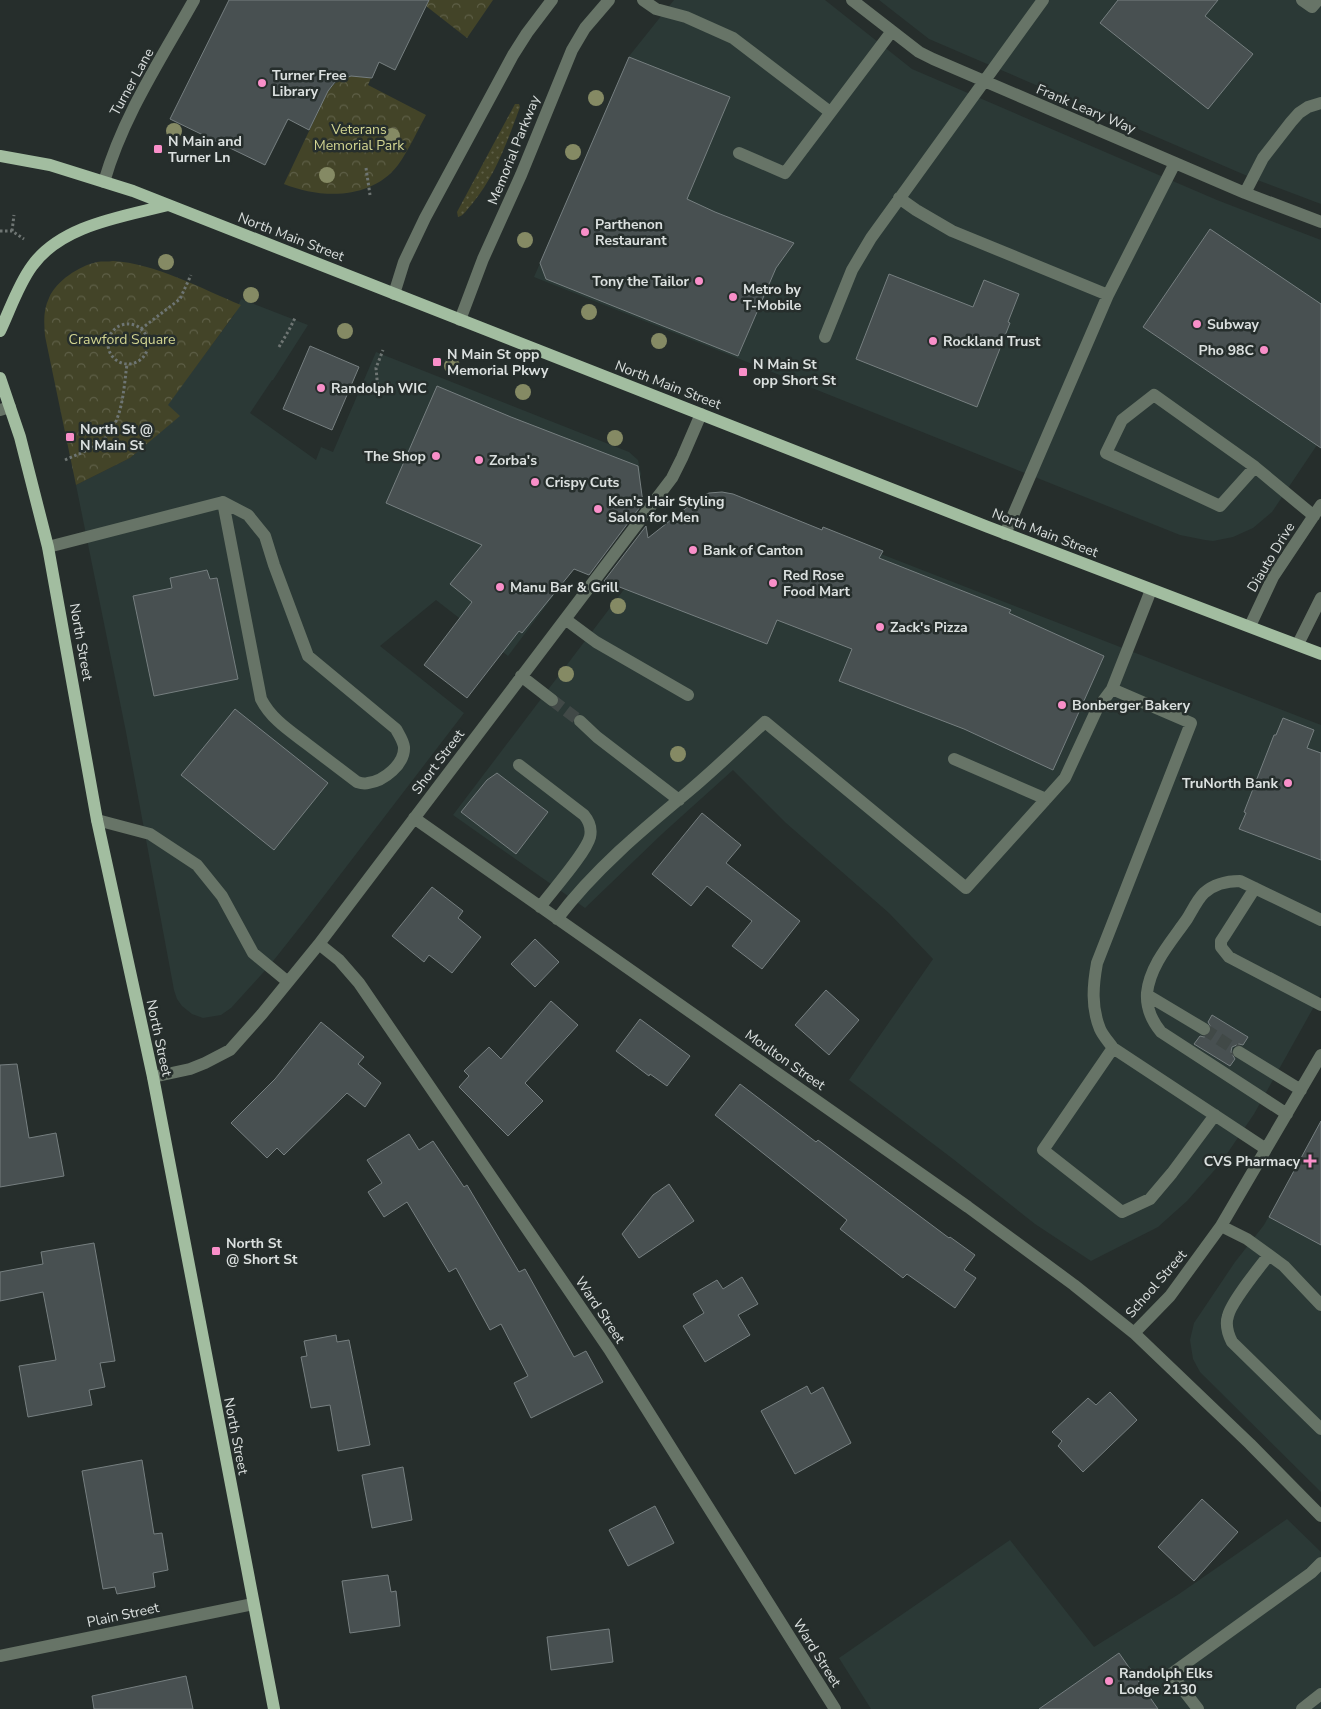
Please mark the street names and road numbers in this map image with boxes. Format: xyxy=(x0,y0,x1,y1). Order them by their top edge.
street label: Turner Lane xyxy=(106,45,158,119)
street label: Frank Leary Way xyxy=(1033,80,1139,139)
street label: Memorial Parkway xyxy=(483,92,545,208)
street label: North Main Street xyxy=(235,208,347,266)
street label: North Main Street xyxy=(612,356,724,414)
street label: North Main Street xyxy=(989,504,1101,562)
street label: Diauto Drive xyxy=(1243,519,1299,595)
street label: North Street xyxy=(65,602,97,682)
street label: Short Street xyxy=(407,726,469,798)
street label: North Street xyxy=(142,998,176,1078)
street label: Moulton Street xyxy=(741,1025,829,1095)
street label: School Street xyxy=(1121,1246,1191,1322)
street label: Ward Street xyxy=(571,1273,629,1347)
street label: North Street xyxy=(219,1396,253,1476)
street label: Plain Street xyxy=(85,1598,161,1632)
street label: Ward Street xyxy=(789,1615,845,1691)

